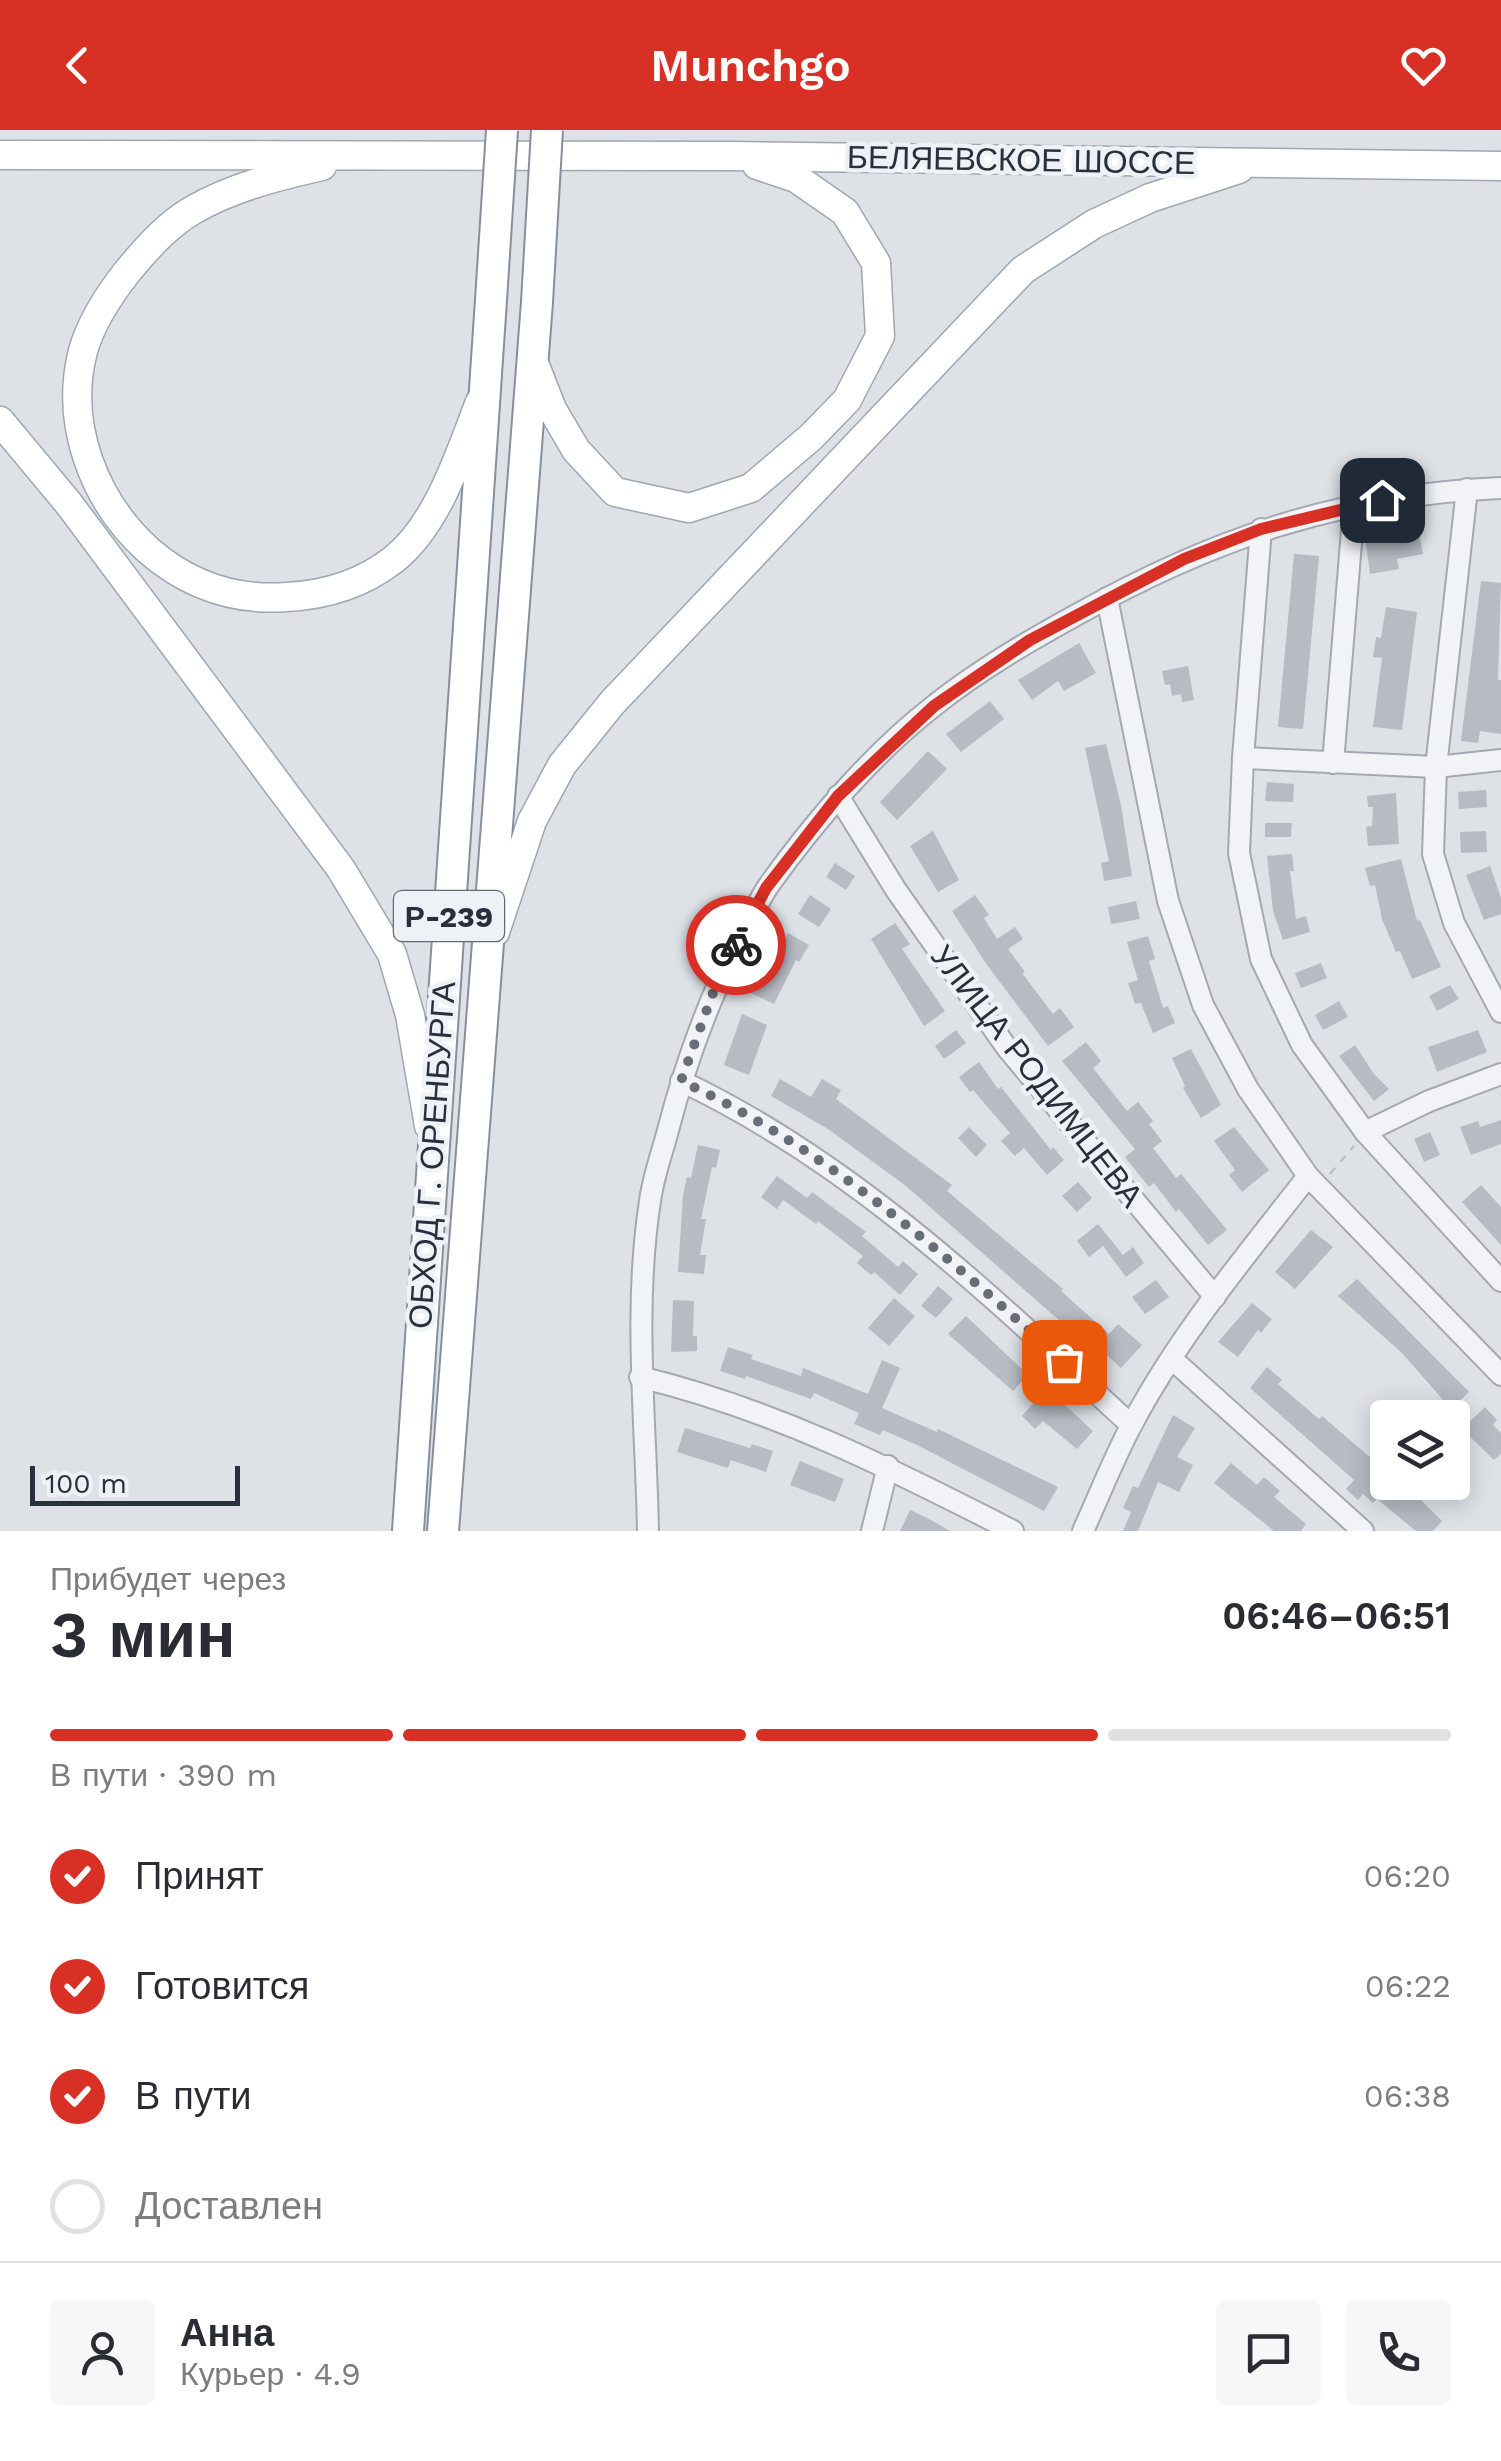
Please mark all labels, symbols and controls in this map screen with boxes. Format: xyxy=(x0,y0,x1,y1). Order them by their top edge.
icon: back xyxy=(50,38,105,93)
icon: heart xyxy=(1396,38,1451,93)
text: Munchgo xyxy=(650,39,851,92)
street label: БЕЛЯЕВСКОЕ ШОССЕ xyxy=(846,138,1196,182)
pin xyxy=(1340,458,1425,543)
icon: home xyxy=(1355,473,1410,528)
road number: Р-239 xyxy=(394,891,504,941)
courier xyxy=(686,895,786,995)
icon: bike xyxy=(709,918,764,973)
street label: УЛИЦА РОДИМЦЕВА xyxy=(923,937,1151,1215)
street label: ОБХОД Г. ОРЕНБУРГА xyxy=(401,979,463,1330)
pin xyxy=(1022,1320,1107,1405)
icon: bag xyxy=(1037,1335,1092,1390)
map controls xyxy=(1370,1400,1470,1500)
button: layers xyxy=(1370,1400,1470,1500)
scale bar xyxy=(30,1461,240,1506)
text: 100 m xyxy=(45,1467,127,1500)
text: Прибудет через xyxy=(50,1560,286,1598)
text: 06:46–06:51 xyxy=(1222,1594,1451,1638)
text: 3 мин xyxy=(50,1597,235,1673)
text: В пути · 390 m xyxy=(50,1756,277,1794)
icon: check xyxy=(50,1849,105,1904)
text: Принят xyxy=(135,1854,264,1898)
text: 06:20 xyxy=(1364,1857,1451,1895)
icon: check xyxy=(50,1959,105,2014)
text: Готовится xyxy=(135,1964,309,2008)
text: 06:22 xyxy=(1365,1967,1451,2005)
icon: check xyxy=(50,2069,105,2124)
text: В пути xyxy=(135,2074,252,2118)
text: 06:38 xyxy=(1364,2077,1451,2115)
text: Доставлен xyxy=(135,2184,323,2228)
button: person xyxy=(50,2300,155,2405)
button: chat xyxy=(1216,2300,1321,2405)
button: phone xyxy=(1346,2300,1451,2405)
text: Анна xyxy=(180,2311,274,2355)
text: Курьер · 4.9 xyxy=(180,2355,361,2393)

